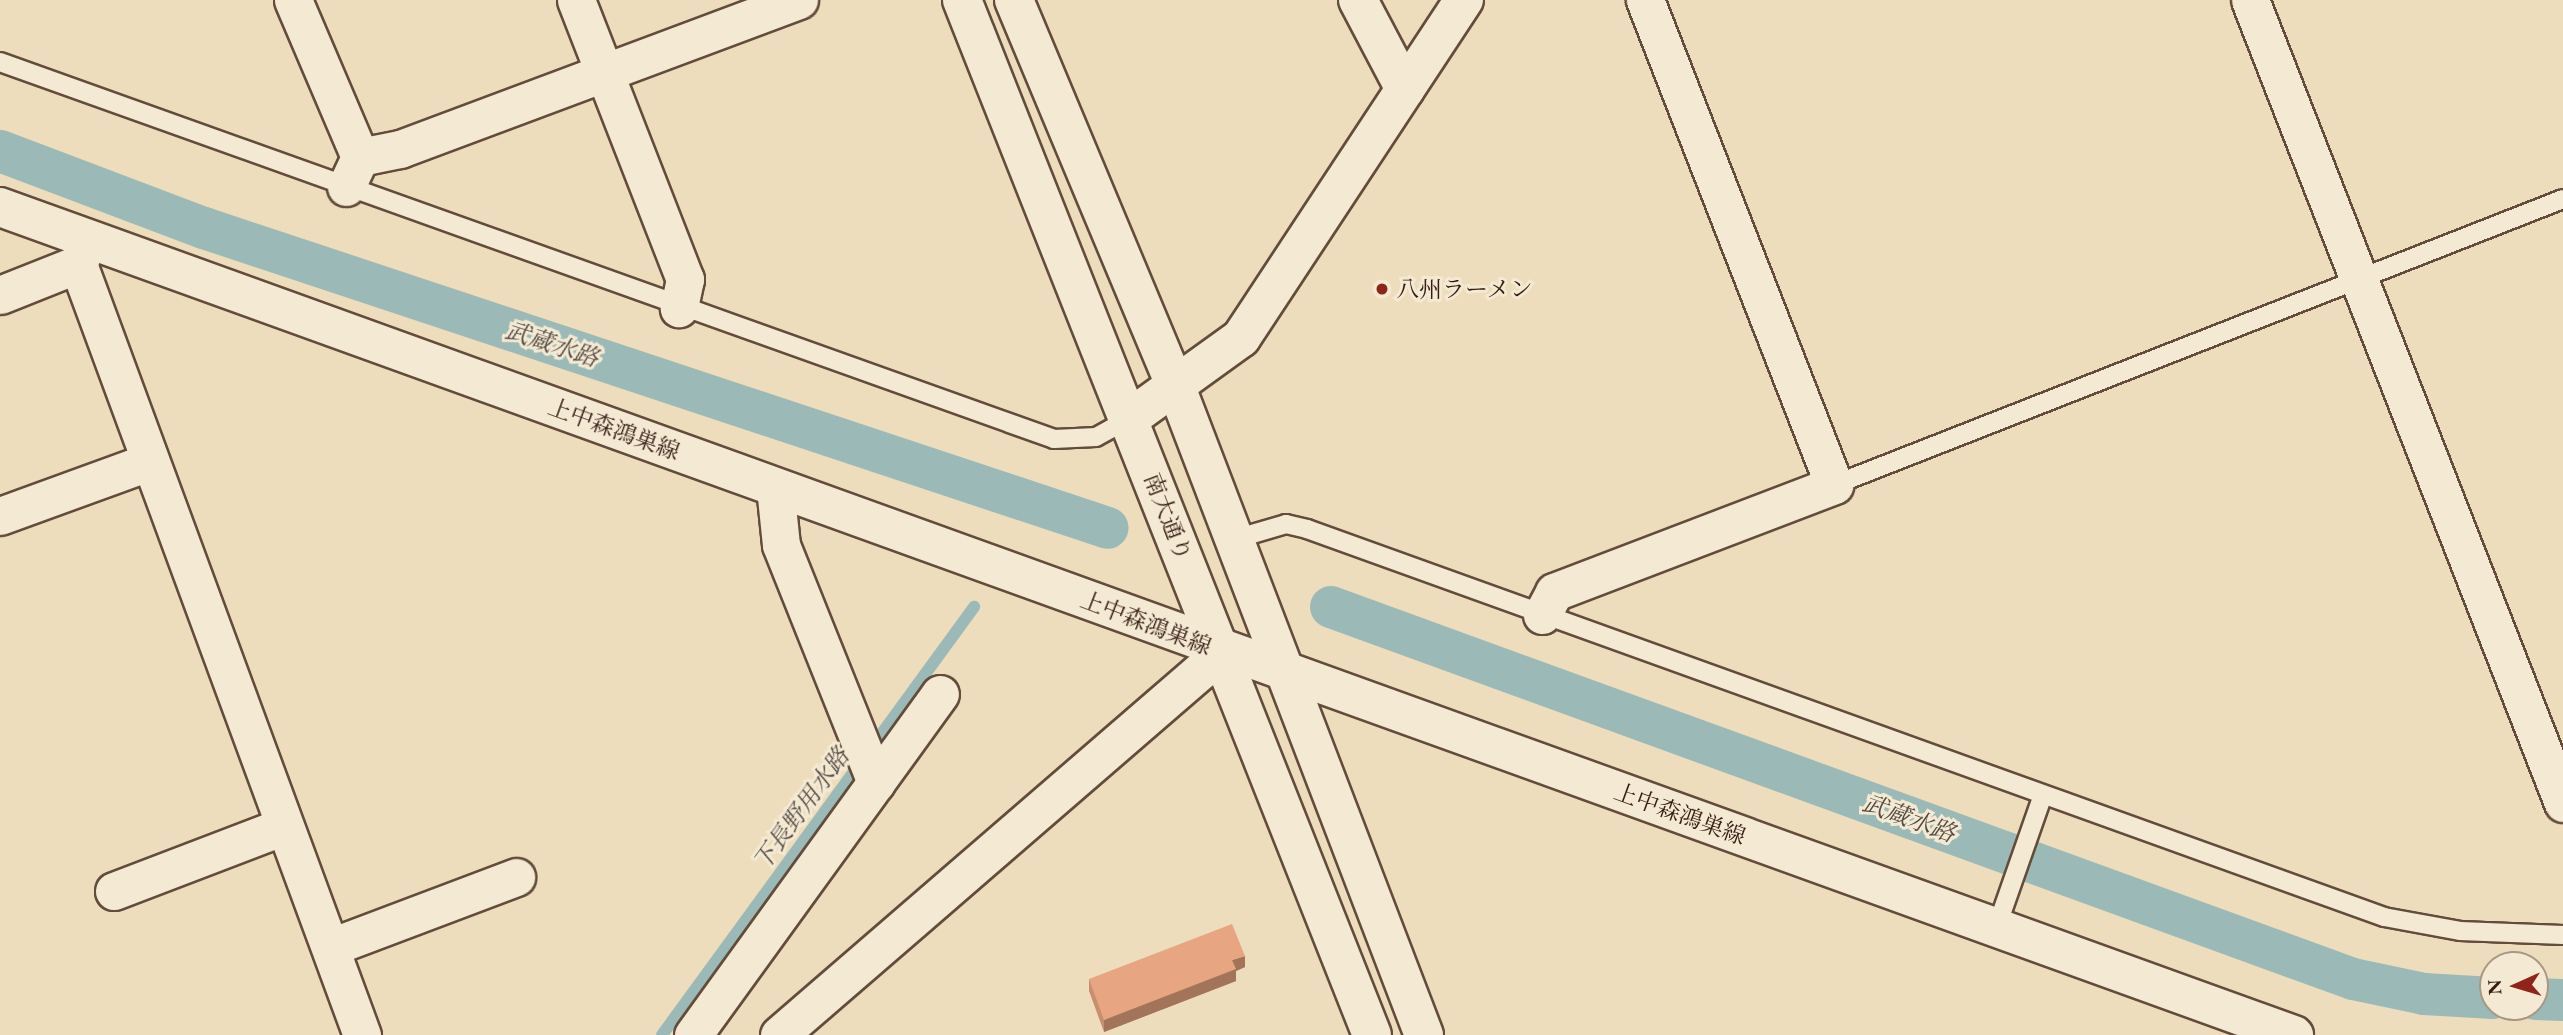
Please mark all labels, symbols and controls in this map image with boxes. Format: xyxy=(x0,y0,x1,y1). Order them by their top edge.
place label: 八州ラーメン xyxy=(1396,275,1534,303)
marker: 八州ラーメン xyxy=(1374,281,1390,297)
water label: 武蔵水路 xyxy=(502,315,602,373)
street label: 上中森鴻巣線 xyxy=(544,392,684,466)
street label: 南大通り xyxy=(1139,469,1197,565)
street label: 上中森鴻巣線 xyxy=(1077,585,1215,661)
water label: 下長野用水路 xyxy=(747,742,855,876)
street label: 上中森鴻巣線 xyxy=(1610,777,1750,851)
water label: 武蔵水路 xyxy=(1859,788,1959,848)
north arrow xyxy=(2479,951,2549,1021)
text: N xyxy=(2482,979,2508,996)

